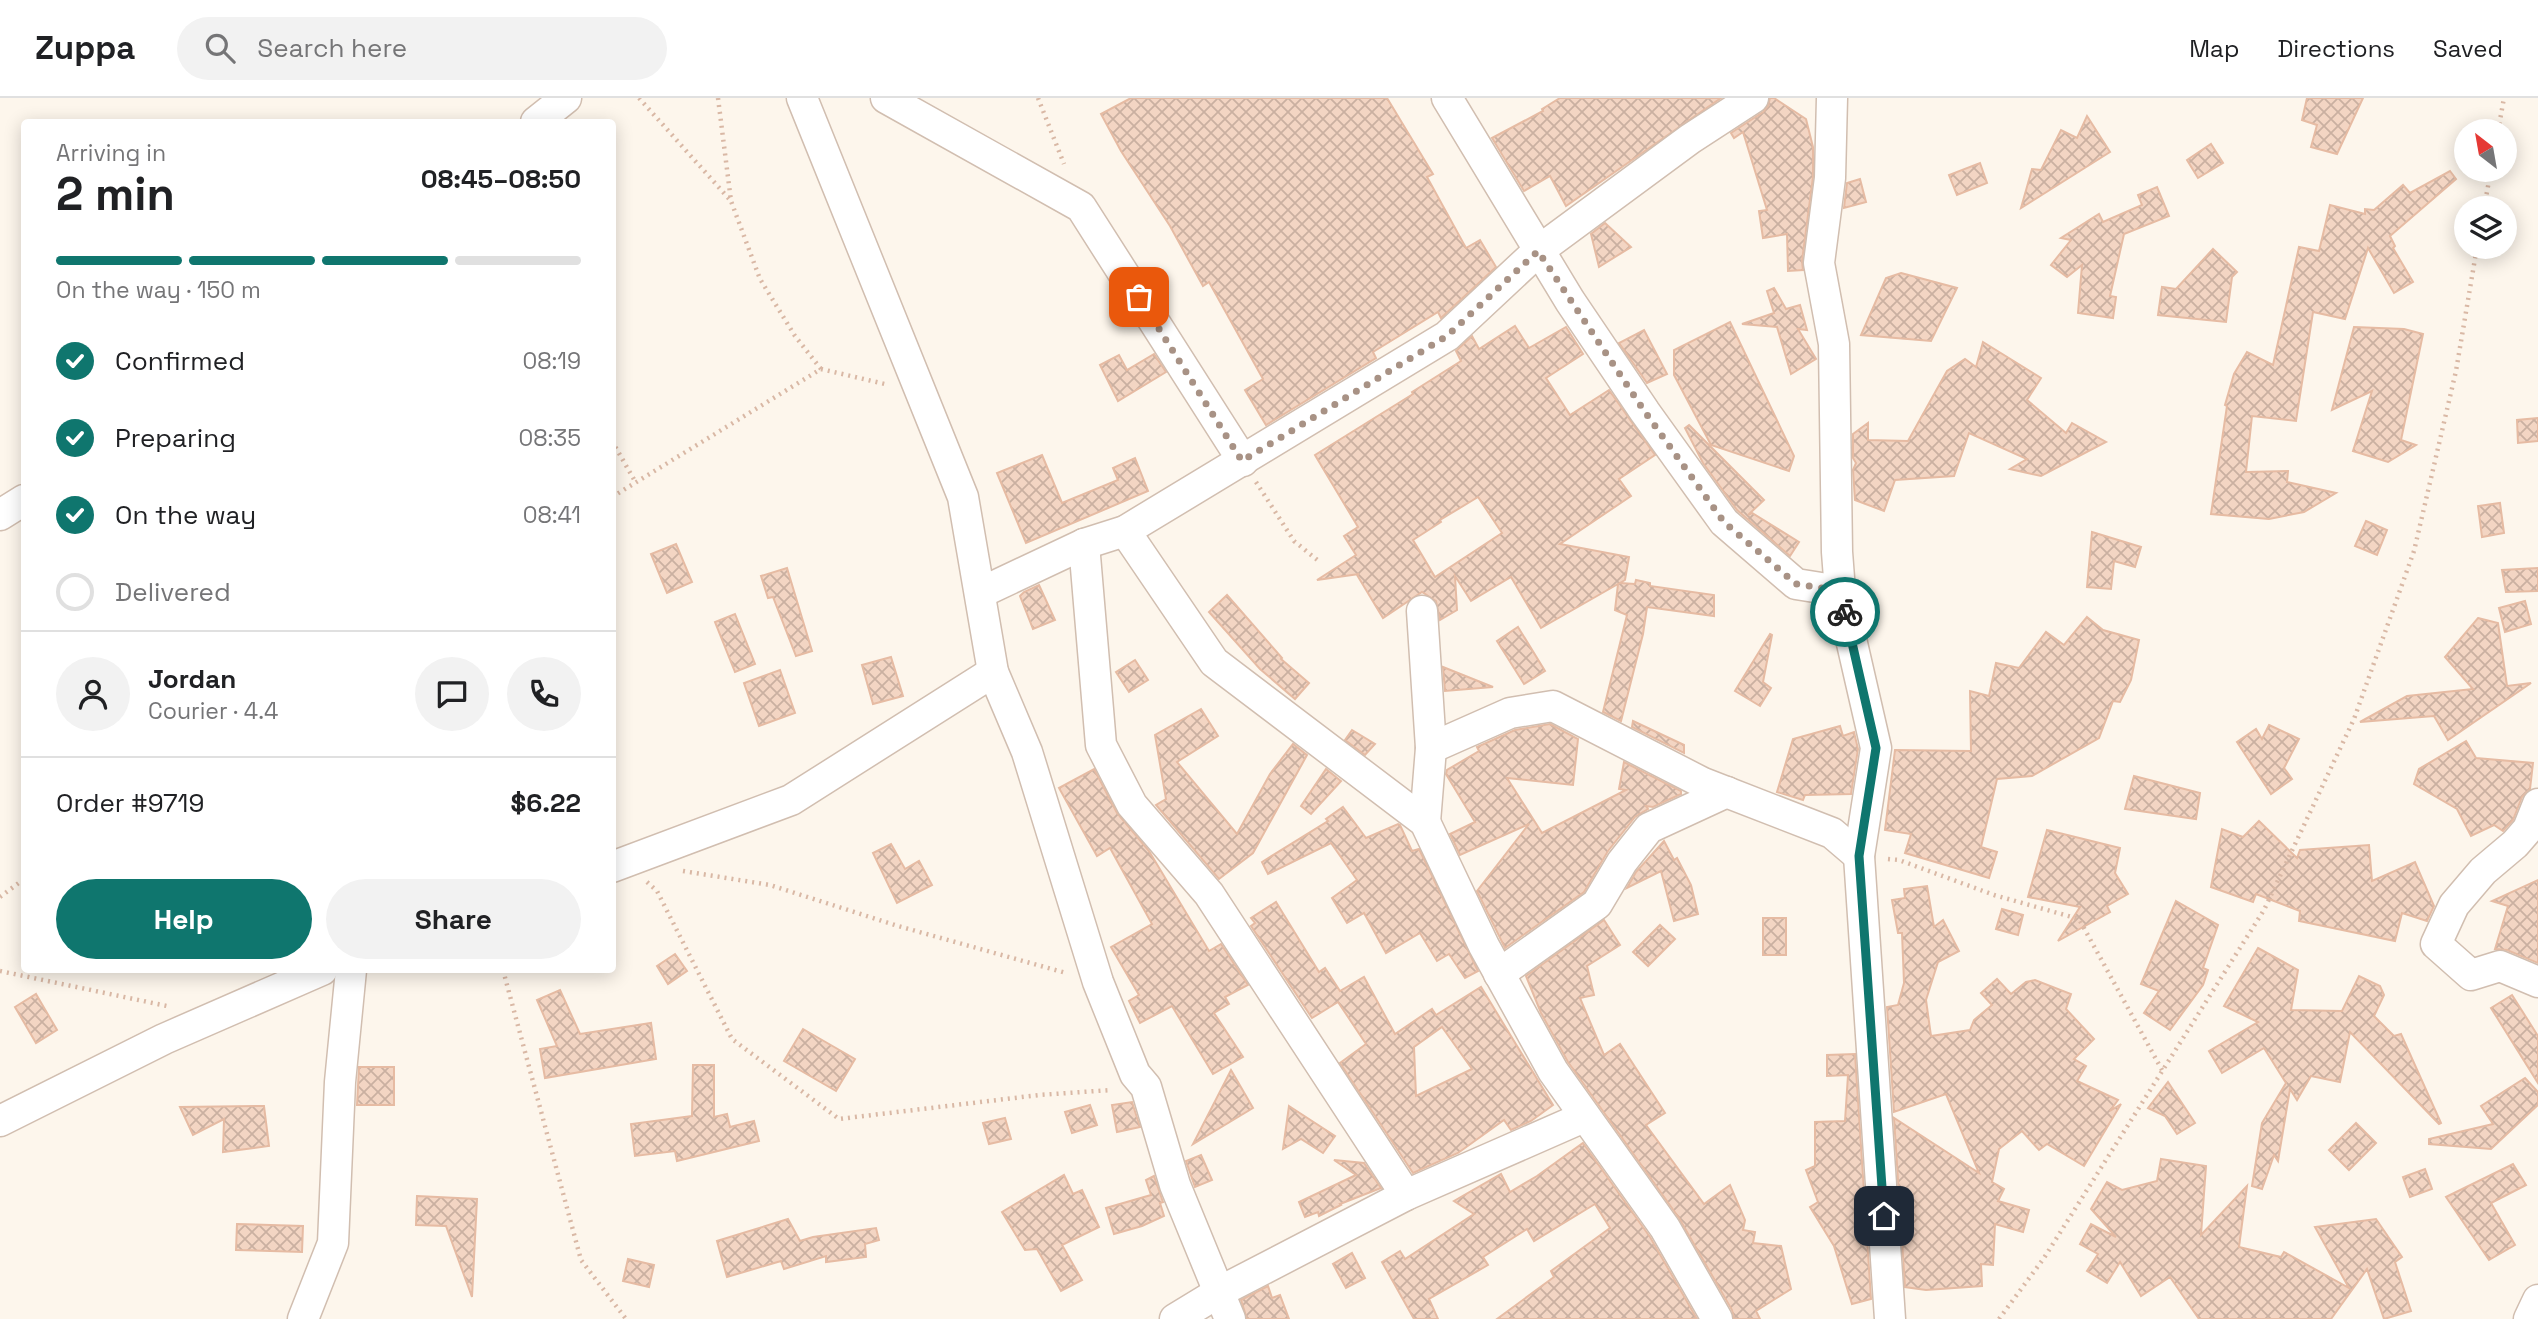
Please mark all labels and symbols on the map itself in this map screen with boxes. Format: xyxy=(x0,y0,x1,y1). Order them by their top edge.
north arrow xyxy=(2454,119,2516,182)
pin xyxy=(1109,267,1169,327)
courier xyxy=(1810,577,1880,647)
pin xyxy=(1854,1186,1914,1246)

